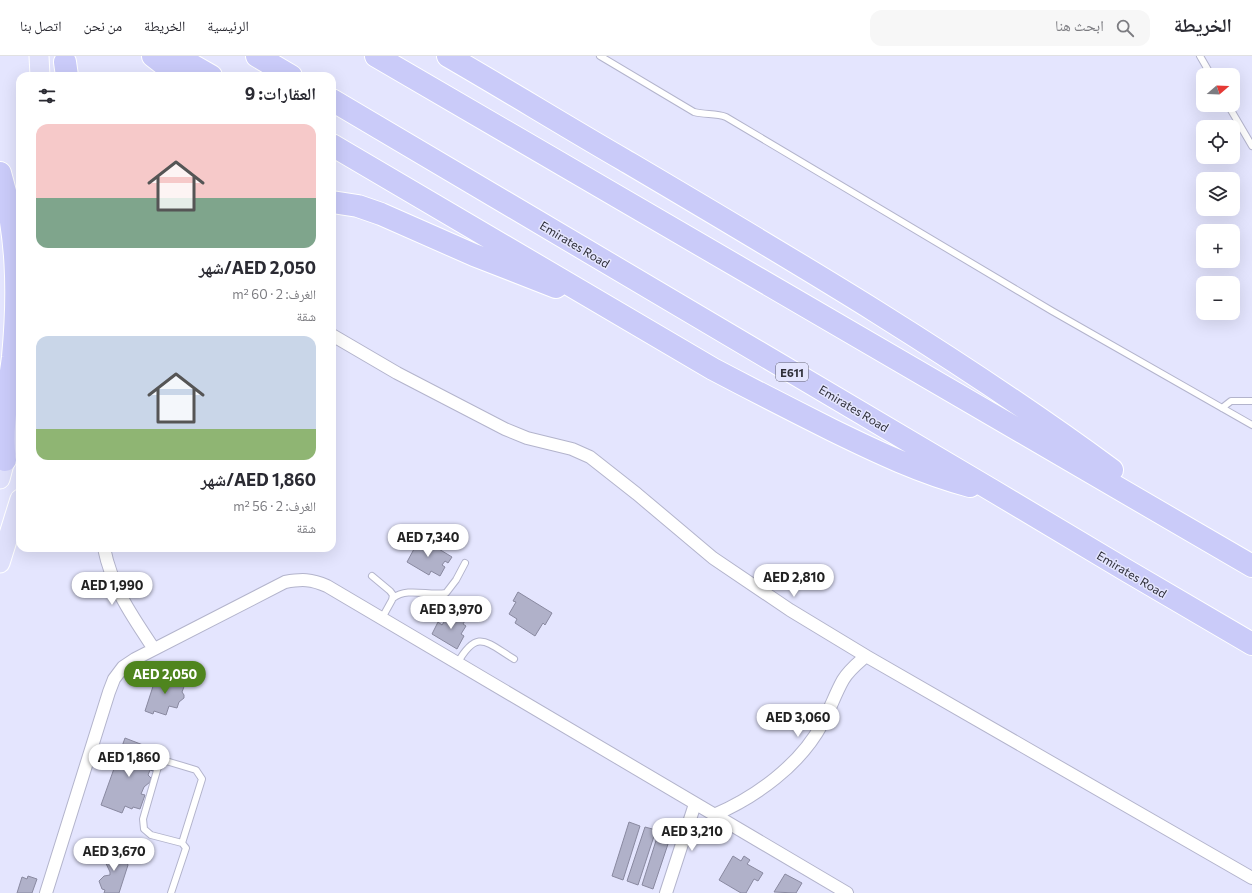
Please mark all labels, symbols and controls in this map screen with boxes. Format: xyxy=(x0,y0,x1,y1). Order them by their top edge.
search box xyxy=(870,10,1150,46)
text: الخريطة xyxy=(1174,13,1232,36)
text: ابحث هنا xyxy=(1055,16,1104,34)
text: اتصل بنا xyxy=(20,17,61,34)
text: من نحن xyxy=(83,17,122,34)
text: الخريطة xyxy=(144,17,185,34)
text: الرئيسية xyxy=(207,17,249,34)
icon: search xyxy=(1114,17,1136,39)
north arrow xyxy=(1196,68,1240,112)
map controls xyxy=(1196,68,1240,320)
text: العقارات: 9 xyxy=(245,83,316,104)
icon: filters xyxy=(36,85,58,107)
button: locate xyxy=(1196,120,1240,164)
icon: home xyxy=(140,150,212,222)
button: layers xyxy=(1196,172,1240,216)
street label: Emirates Road xyxy=(538,218,612,270)
button: + xyxy=(1196,224,1240,268)
text: AED 2,050/شهر xyxy=(199,257,316,278)
button: − xyxy=(1196,276,1240,320)
text: الغرف: 2 · 60 m² xyxy=(232,286,316,302)
text: شقة xyxy=(297,308,316,324)
icon: home xyxy=(140,362,212,434)
road number: E611 xyxy=(776,363,808,381)
street label: Emirates Road xyxy=(817,382,891,434)
text: AED 1,860/شهر xyxy=(201,469,316,490)
text: الغرف: 2 · 56 m² xyxy=(233,498,316,514)
text: شقة xyxy=(297,520,316,536)
pin: AED 7,340 xyxy=(382,524,474,558)
text: AED 7,340 xyxy=(397,529,459,545)
street label: Emirates Road xyxy=(1095,548,1169,600)
pin: AED 2,810 xyxy=(748,564,840,598)
text: AED 2,810 xyxy=(763,569,825,585)
pin: AED 1,990 xyxy=(66,572,158,606)
text: AED 1,990 xyxy=(81,577,143,593)
pin: AED 3,970 xyxy=(405,596,497,630)
text: AED 3,970 xyxy=(419,601,483,617)
pin: AED 2,050 xyxy=(119,661,211,695)
text: AED 2,050 xyxy=(133,666,197,682)
pin: AED 3,060 xyxy=(752,704,844,738)
text: AED 3,060 xyxy=(766,709,830,725)
pin: AED 1,860 xyxy=(83,744,175,778)
text: AED 1,860 xyxy=(98,749,160,765)
pin: AED 3,210 xyxy=(646,818,738,852)
text: AED 3,210 xyxy=(661,823,723,839)
pin: AED 3,670 xyxy=(68,838,160,872)
text: AED 3,670 xyxy=(82,843,146,859)

